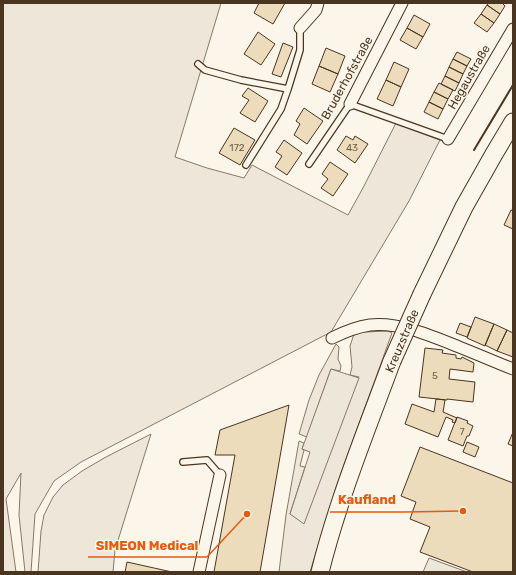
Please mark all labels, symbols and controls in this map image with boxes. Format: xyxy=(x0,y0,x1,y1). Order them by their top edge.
street label: Bruderhofstraße xyxy=(318,34,376,122)
street label: Hegaustraße xyxy=(445,42,493,112)
house number: 172 xyxy=(229,142,245,154)
house number: 43 xyxy=(346,142,358,154)
street label: Kreuzstraße xyxy=(382,307,422,375)
house number: 5 xyxy=(432,370,438,382)
house number: 7 xyxy=(459,426,465,438)
callout: Kaufland xyxy=(330,487,404,512)
text: Kaufland xyxy=(338,492,396,507)
callout: SIMEON Medical xyxy=(88,532,207,557)
text: SIMEON Medical xyxy=(96,538,198,553)

